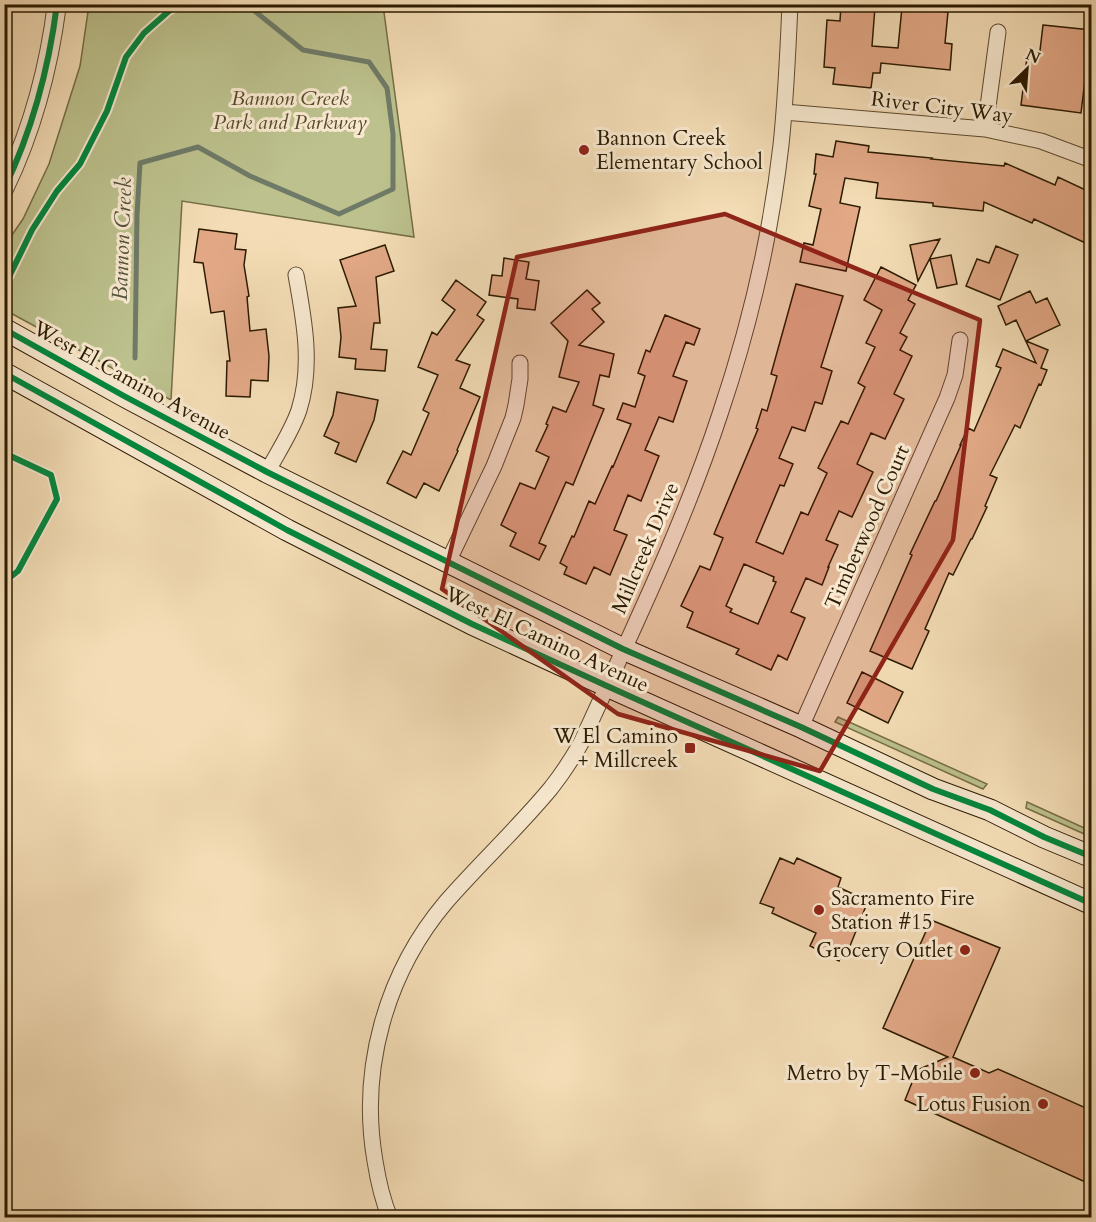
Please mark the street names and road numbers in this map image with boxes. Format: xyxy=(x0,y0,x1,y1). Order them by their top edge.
street label: River City Way xyxy=(869,84,1014,131)
street label: West El Camino Avenue xyxy=(27,314,236,447)
street label: Timberwood Court xyxy=(818,440,917,614)
street label: Millcreek Drive xyxy=(605,478,686,618)
street label: West El Camino Avenue xyxy=(439,579,653,699)

